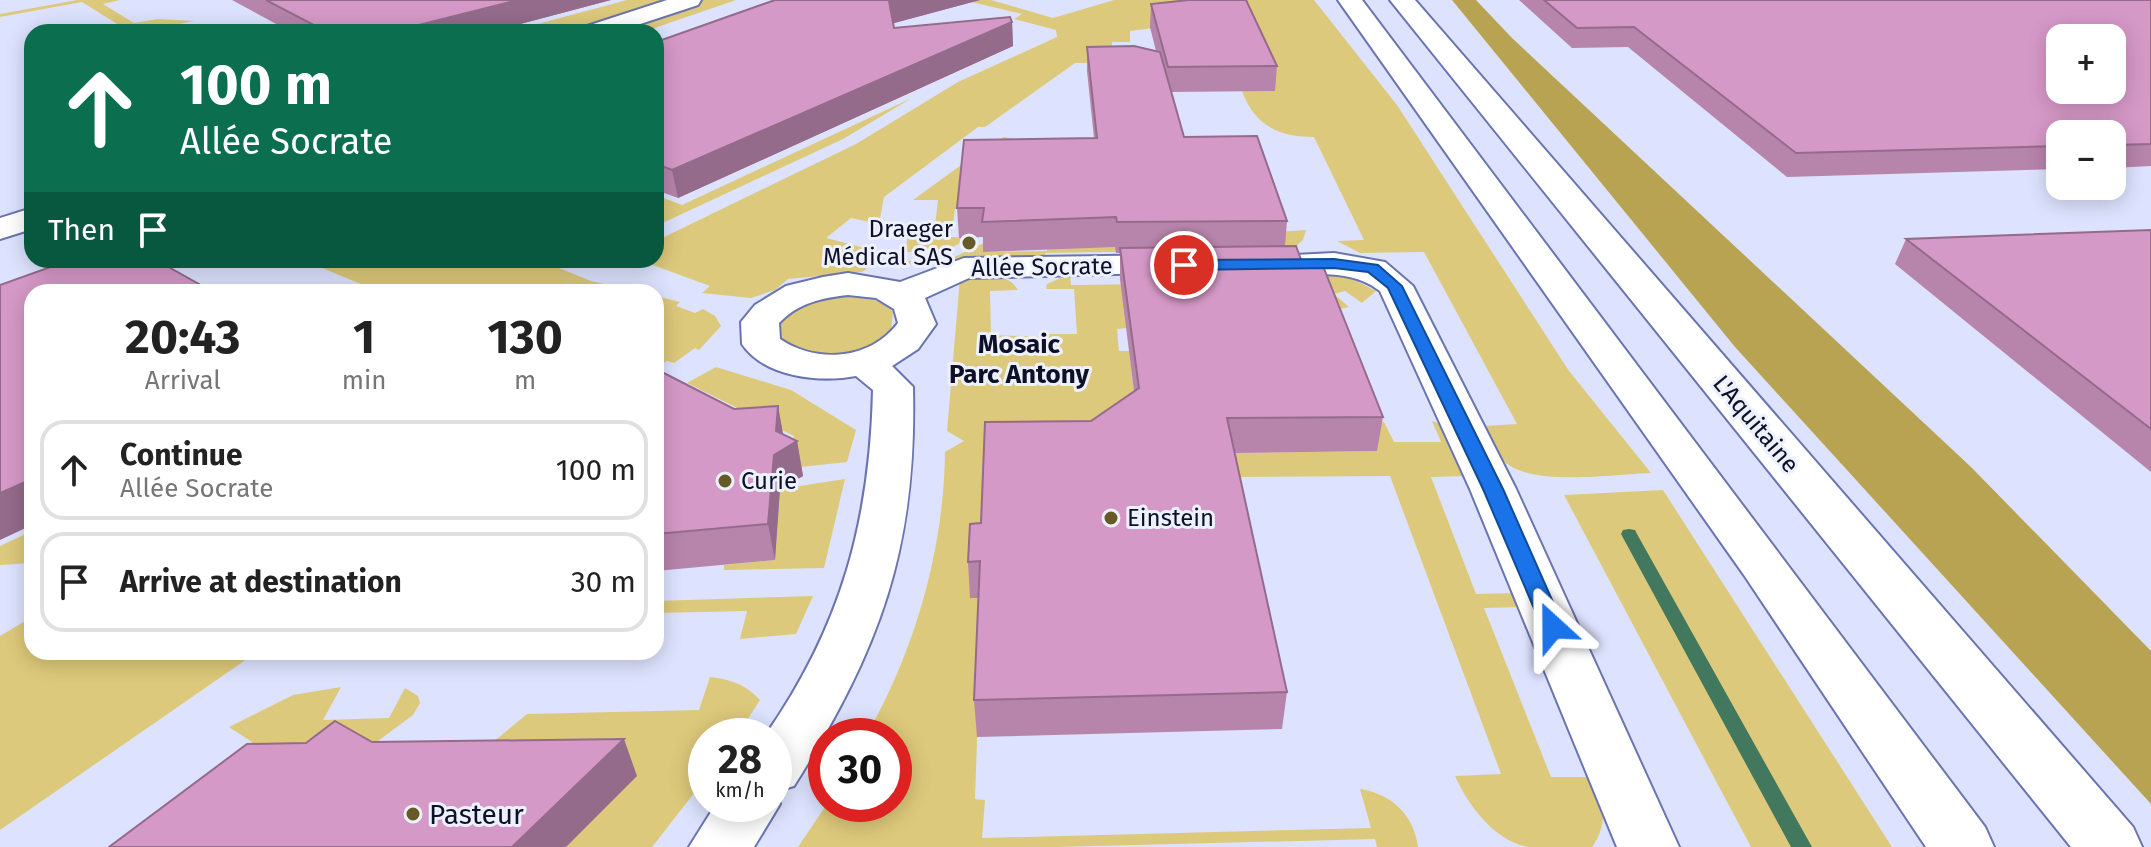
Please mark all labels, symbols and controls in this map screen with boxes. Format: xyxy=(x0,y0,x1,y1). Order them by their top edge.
map controls xyxy=(2046,24,2126,200)
button: + xyxy=(2046,24,2126,104)
text: 100 m xyxy=(180,52,332,119)
icon: ahead xyxy=(48,56,152,160)
text: Allée Socrate xyxy=(180,120,392,164)
button: − xyxy=(2046,120,2126,200)
icon: arrive xyxy=(131,208,175,252)
text: Then xyxy=(48,212,115,248)
place label: Draeger Médical SAS xyxy=(823,215,954,271)
pin xyxy=(1150,231,1218,299)
marker: Draeger Médical SAS xyxy=(960,234,978,252)
icon: arrive xyxy=(1162,243,1206,287)
street label: Allée Socrate xyxy=(971,252,1113,282)
text: 20:43 xyxy=(125,308,241,366)
text: 1 xyxy=(353,308,375,366)
text: 130 xyxy=(488,308,563,366)
district label: Mosaic Parc Antony xyxy=(949,329,1090,390)
text: Arrival xyxy=(145,365,221,396)
text: min xyxy=(342,365,387,396)
text: m xyxy=(514,365,536,396)
street label: L'Aquitaine xyxy=(1707,370,1805,478)
text: Continue xyxy=(120,437,243,473)
icon: ahead xyxy=(52,448,96,492)
text: 100 m xyxy=(556,452,636,488)
place label: Curie xyxy=(741,467,797,495)
marker: Curie xyxy=(716,472,734,490)
text: Allée Socrate xyxy=(120,473,273,504)
place label: Einstein xyxy=(1127,504,1214,532)
marker: Einstein xyxy=(1102,509,1120,527)
icon: arrive xyxy=(52,560,96,604)
text: Arrive at destination xyxy=(120,564,402,600)
text: 30 m xyxy=(571,564,636,600)
position arrow xyxy=(1511,585,1595,669)
speed limit sign: 30 xyxy=(808,718,912,822)
text: 28 xyxy=(718,736,762,784)
text: km/h xyxy=(715,778,765,802)
place label: Pasteur xyxy=(429,798,524,831)
marker: Pasteur xyxy=(404,805,422,823)

